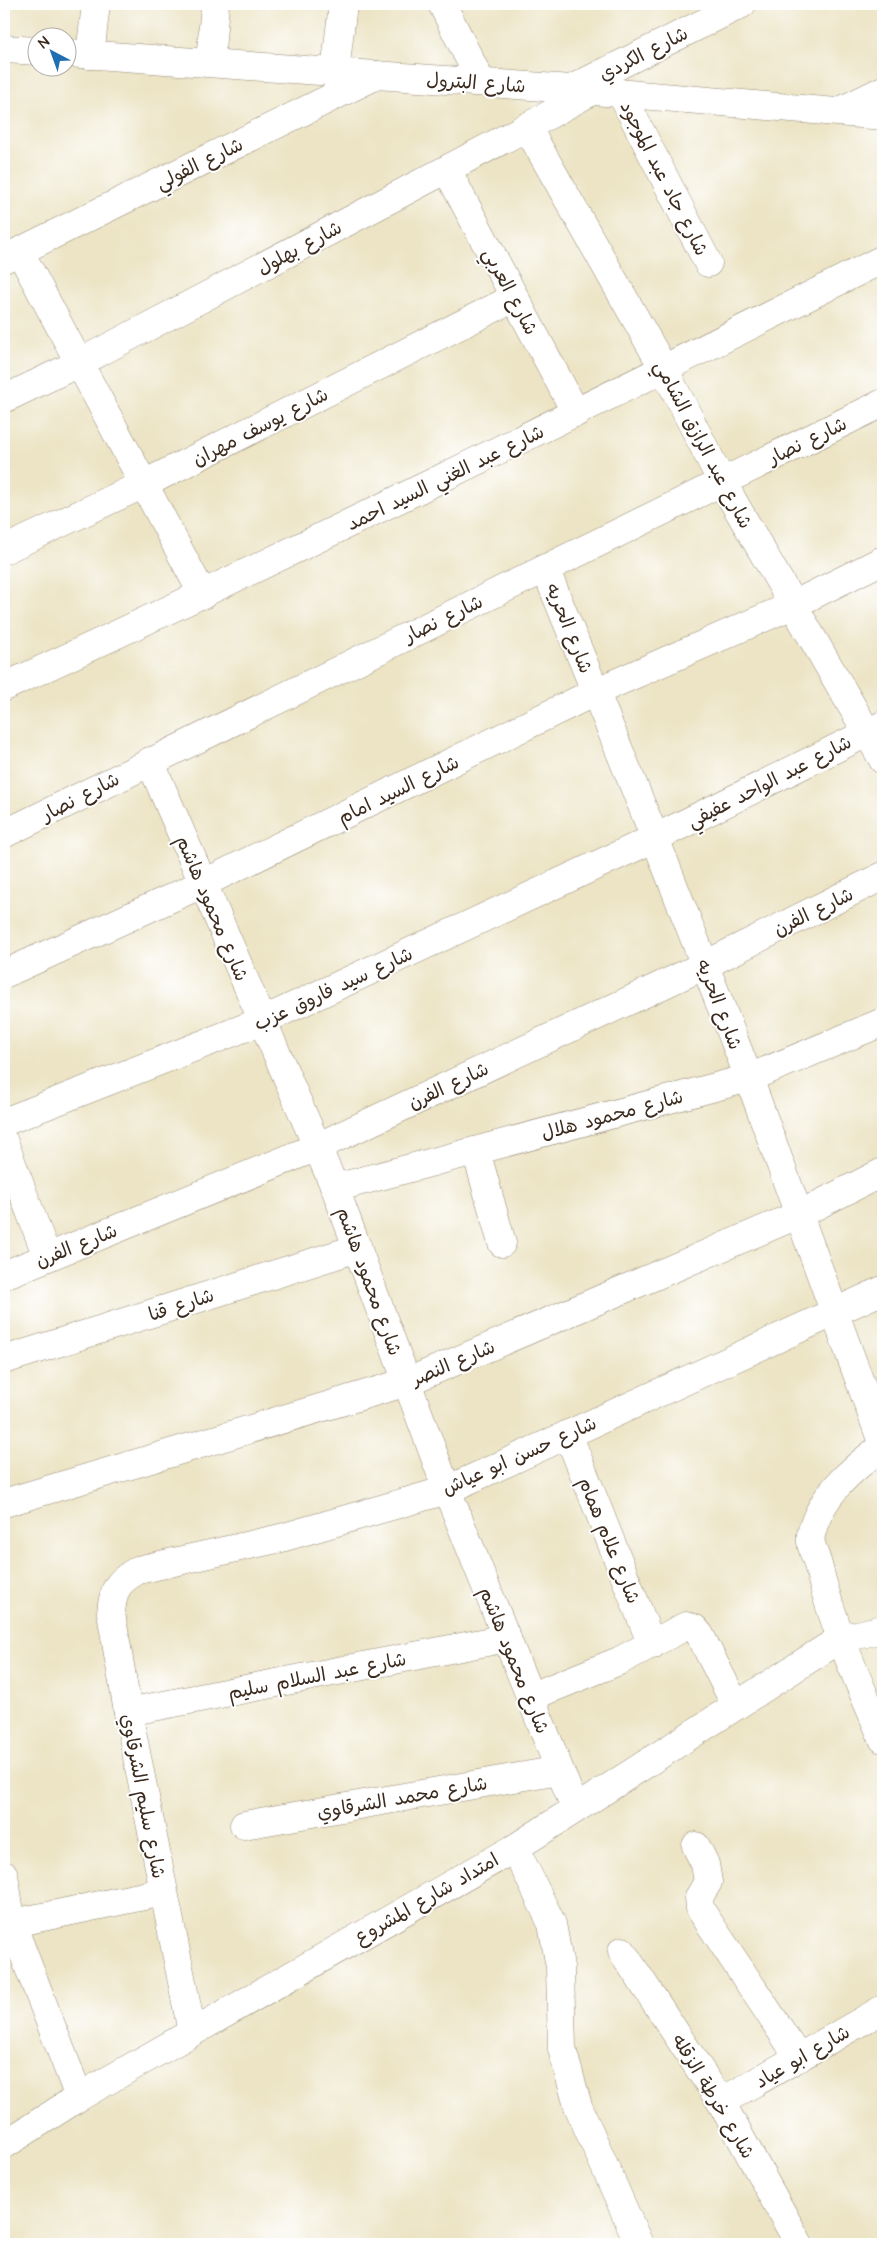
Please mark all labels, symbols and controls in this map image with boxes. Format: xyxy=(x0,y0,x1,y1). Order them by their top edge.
street label: شارع الكردي xyxy=(594,20,693,88)
north arrow xyxy=(28,28,78,78)
text: N xyxy=(34,32,54,53)
street label: شارع البترول xyxy=(425,67,526,100)
street label: شارع جاد عبد الموجود xyxy=(613,97,714,261)
street label: شارع الفولي xyxy=(151,132,249,199)
street label: شارع بهلول xyxy=(253,215,347,282)
street label: شارع العربي xyxy=(474,243,544,341)
street label: شارع عبد الرازق الشامي xyxy=(645,356,759,535)
street label: شارع يوسف مهران xyxy=(188,381,333,473)
street label: شارع نصار xyxy=(762,411,852,473)
street label: شارع عبد الغني السيد احمد xyxy=(342,419,550,540)
street label: شارع الحريه xyxy=(538,579,599,678)
street label: شارع نصار xyxy=(398,589,488,651)
street label: شارع عبد الواحد عفيفي xyxy=(683,729,857,837)
street label: شارع السيد امام xyxy=(333,749,464,831)
street label: شارع نصار xyxy=(35,766,125,829)
street label: شارع محمود هاشم xyxy=(169,831,255,986)
street label: شارع الفرن xyxy=(769,881,858,943)
street label: شارع سيد فاروق عزب xyxy=(250,941,417,1038)
street label: شارع الحريه xyxy=(689,955,748,1054)
street label: شارع الفرن xyxy=(404,1056,493,1117)
street label: شارع محمود هلال xyxy=(538,1084,686,1147)
street label: شارع محمود هاشم xyxy=(329,1204,408,1359)
street label: شارع الفرن xyxy=(32,1218,122,1275)
street label: شارع قنا xyxy=(145,1282,218,1329)
street label: شارع النصر xyxy=(406,1334,499,1394)
street label: شارع حسن ابو عياش xyxy=(438,1410,601,1503)
street label: شارع علام همام xyxy=(571,1473,646,1608)
street label: شارع محمود هاشم xyxy=(472,1583,555,1738)
street label: شارع عبد السلام سليم xyxy=(226,1646,409,1707)
street label: شارع سليم الشرقاوي xyxy=(113,1712,172,1881)
street label: شارع محمد الشرقاوي xyxy=(315,1770,490,1827)
street label: امتداد شارع المشروع xyxy=(350,1847,504,1952)
street label: شارع ابو عياد xyxy=(750,2019,855,2095)
street label: شارع خرطة الزقله xyxy=(665,2029,761,2164)

